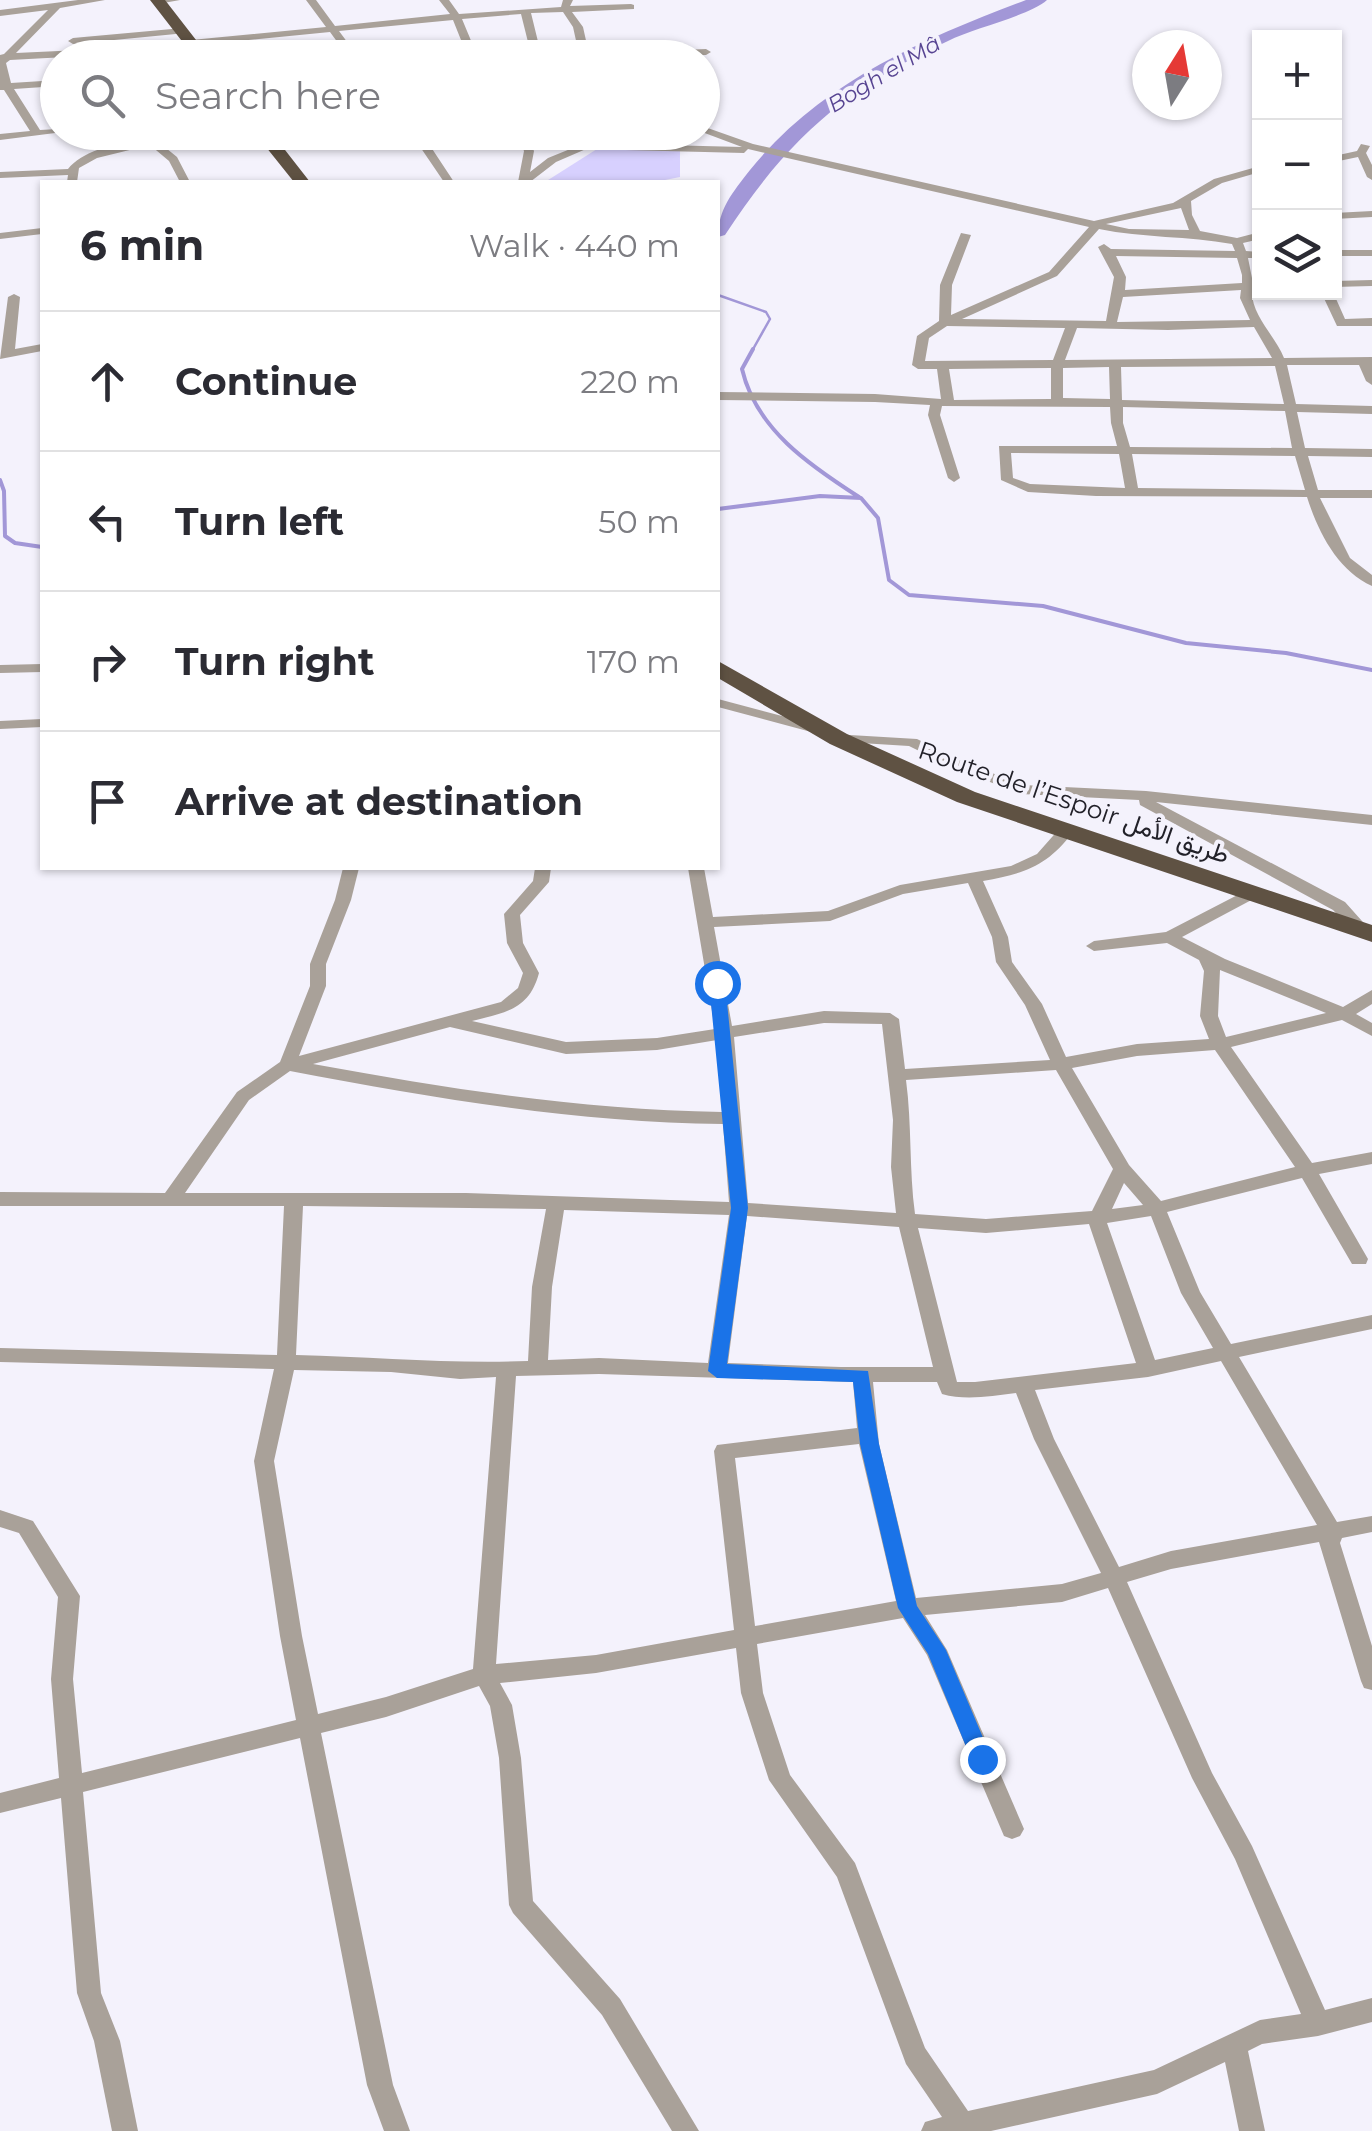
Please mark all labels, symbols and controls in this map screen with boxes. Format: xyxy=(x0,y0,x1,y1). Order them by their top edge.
water label: Bogh el Mâ xyxy=(823,30,945,118)
north arrow xyxy=(1132,30,1222,120)
map controls xyxy=(1252,30,1342,300)
button: + xyxy=(1252,30,1342,120)
search box xyxy=(40,40,720,150)
icon: search xyxy=(75,68,130,123)
text: Search here xyxy=(155,72,381,119)
button: − xyxy=(1252,120,1342,210)
button: layers xyxy=(1252,210,1342,300)
text: 6 min xyxy=(80,219,204,271)
text: Walk · 440 m xyxy=(469,226,680,265)
icon: ahead xyxy=(80,354,135,409)
text: Continue xyxy=(175,358,357,405)
text: 220 m xyxy=(580,362,680,401)
icon: left xyxy=(80,494,135,549)
text: Turn left xyxy=(175,498,344,545)
text: 50 m xyxy=(598,502,680,541)
icon: right xyxy=(80,634,135,689)
text: Turn right xyxy=(175,638,374,685)
text: 170 m xyxy=(587,642,680,681)
street label: Route de l’Espoir طريق الأمل xyxy=(914,735,1233,870)
icon: arrive xyxy=(80,774,135,829)
text: Arrive at destination xyxy=(175,778,583,825)
route start xyxy=(695,961,741,1007)
route end xyxy=(960,1737,1006,1783)

